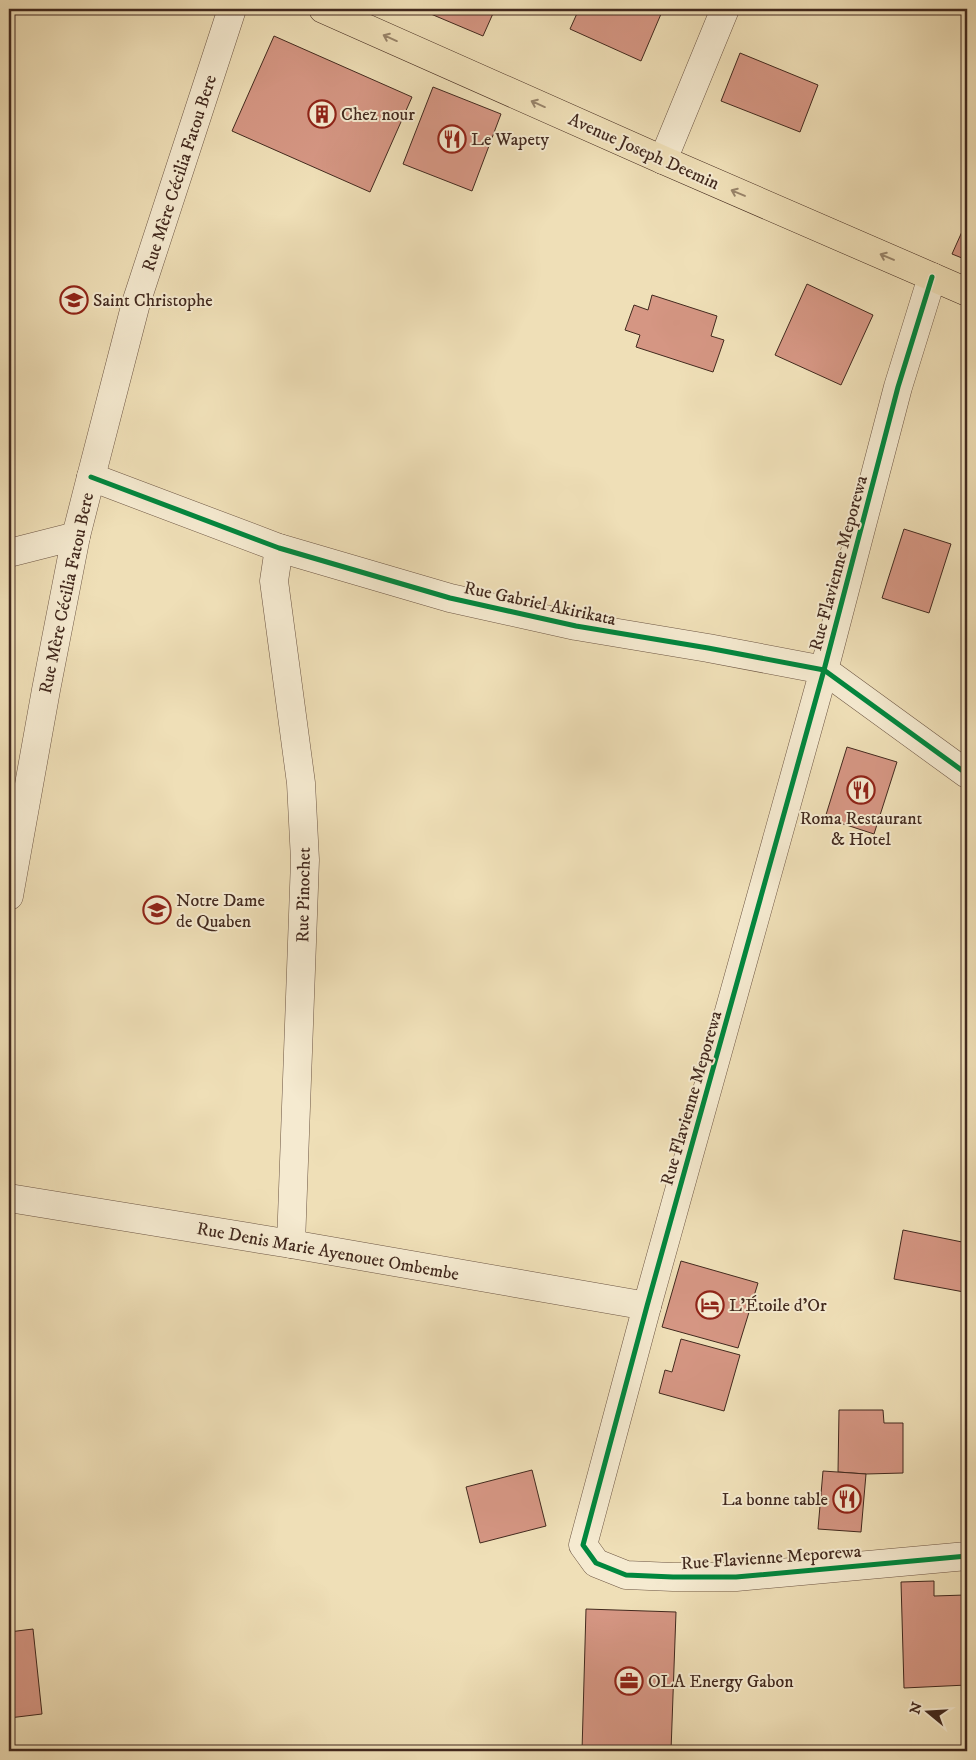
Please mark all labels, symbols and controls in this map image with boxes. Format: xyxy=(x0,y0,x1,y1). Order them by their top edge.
one-way arrow xyxy=(383,33,398,43)
street label: Rue Mère Cécilia Fatou Bere xyxy=(138,72,222,274)
building icon: Chez nour xyxy=(307,99,337,129)
one-way arrow xyxy=(531,99,546,109)
place label: Chez nour xyxy=(341,104,415,126)
street label: Avenue Joseph Deemin xyxy=(565,109,723,195)
restaurant icon: Le Wapety xyxy=(437,124,467,154)
place label: Le Wapety xyxy=(471,129,550,151)
one-way arrow xyxy=(731,187,746,197)
one-way arrow xyxy=(880,252,895,262)
school or university icon: Saint Christophe xyxy=(59,285,89,315)
place label: Saint Christophe xyxy=(93,290,213,312)
street label: Rue Flavienne Meporewa xyxy=(805,473,873,653)
street label: Rue Mère Cécilia Fatou Bere xyxy=(35,491,99,696)
street label: Rue Gabriel Akirikata xyxy=(462,577,618,631)
restaurant icon: Roma Restaurant & Hotel xyxy=(846,775,876,805)
place label: Roma Restaurant & Hotel xyxy=(800,808,923,851)
street label: Rue Pinochet xyxy=(292,847,316,943)
place label: Notre Dame de Quaben xyxy=(176,890,265,933)
school or university icon: Notre Dame de Quaben xyxy=(142,895,172,925)
street label: Rue Flavienne Meporewa xyxy=(656,1008,728,1188)
street label: Rue Denis Marie Ayenouet Ombembe xyxy=(195,1218,461,1286)
hotel icon: L'Étoile d'Or xyxy=(695,1290,725,1320)
place label: L'Étoile d'Or xyxy=(729,1295,827,1317)
restaurant icon: La bonne table xyxy=(832,1484,862,1514)
place label: La bonne table xyxy=(722,1489,828,1511)
street label: Rue Flavienne Meporewa xyxy=(680,1541,862,1575)
office icon: OLA Energy Gabon xyxy=(614,1666,644,1696)
place label: OLA Energy Gabon xyxy=(648,1671,794,1693)
north arrow xyxy=(904,1688,954,1738)
text: N xyxy=(906,1700,927,1717)

